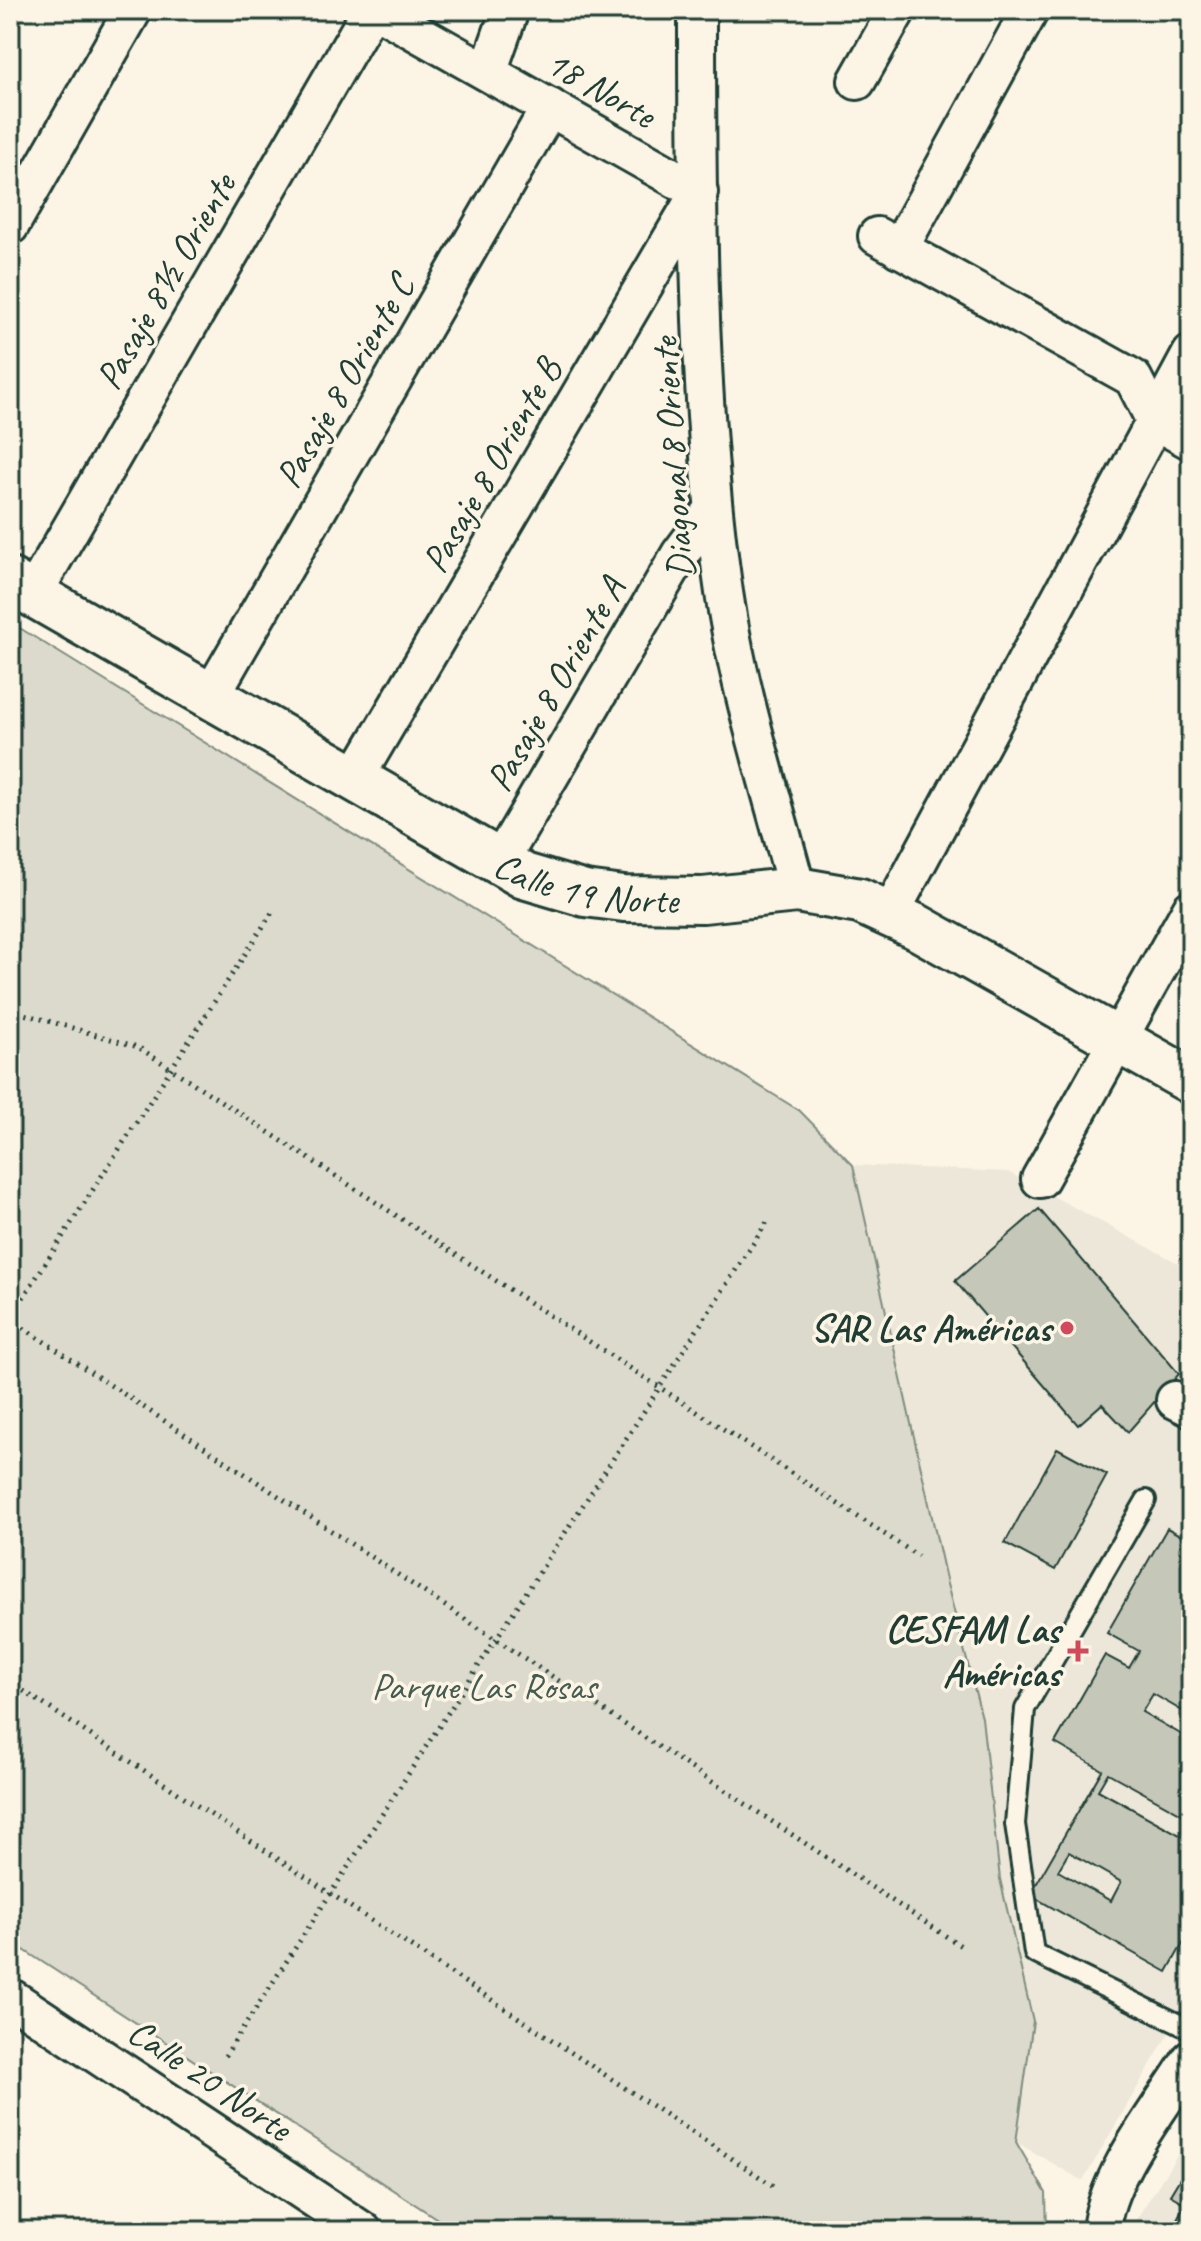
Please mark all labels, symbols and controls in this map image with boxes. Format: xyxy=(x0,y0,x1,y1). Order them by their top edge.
street label: 18 Norte xyxy=(538,39,666,140)
street label: Pasaje 8½ Oriente xyxy=(85,163,247,397)
street label: Pasaje 8 Oriente C xyxy=(265,263,426,496)
street label: Diagonal 8 Oriente xyxy=(640,333,704,580)
street label: Pasaje 8 Oriente B xyxy=(411,348,573,581)
street label: Pasaje 8 Oriente A xyxy=(475,567,636,799)
street label: Calle 19 Norte xyxy=(486,841,681,924)
place label: SAR Las Américas xyxy=(810,1305,1055,1352)
marker: SAR Las Américas xyxy=(1058,1319,1076,1337)
place label: CESFAM Las Américas xyxy=(885,1606,1064,1697)
marker: CESFAM Las Américas xyxy=(1067,1640,1089,1662)
park label: Parque Las Rosas xyxy=(371,1663,600,1710)
street label: Calle 20 Norte xyxy=(119,2008,303,2153)

